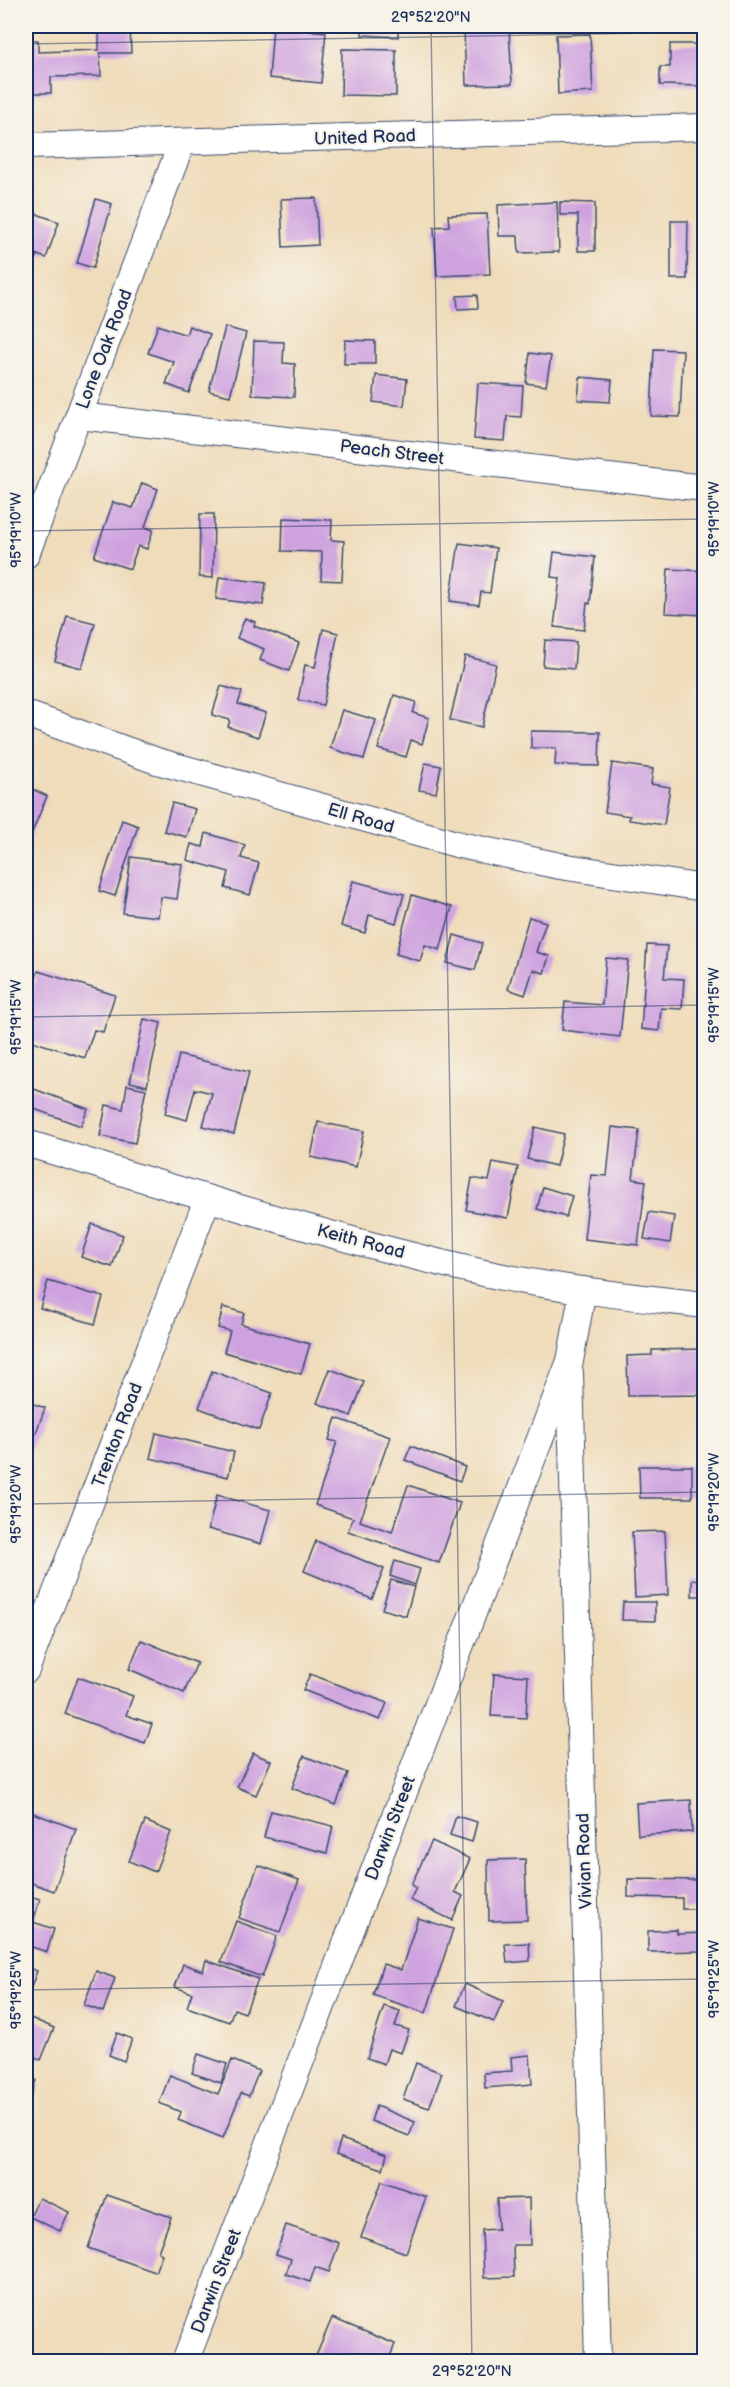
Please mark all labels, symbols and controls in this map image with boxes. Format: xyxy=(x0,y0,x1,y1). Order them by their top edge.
text: 29°52'20"N xyxy=(391,8,471,27)
street label: United Road xyxy=(314,125,416,150)
street label: Lone Oak Road xyxy=(72,286,137,412)
street label: Peach Street xyxy=(339,436,446,469)
text: 95°19'10"W xyxy=(705,481,724,557)
text: 95°19'10"W xyxy=(7,492,26,568)
street label: Ell Road xyxy=(325,799,397,838)
text: 95°19'15"W xyxy=(705,967,724,1043)
text: 95°19'15"W xyxy=(7,979,26,1055)
street label: Keith Road xyxy=(315,1220,407,1263)
street label: Trenton Road xyxy=(88,1380,147,1491)
text: 95°19'20"W xyxy=(705,1452,724,1531)
text: 95°19'20"W xyxy=(7,1464,26,1543)
street label: Darwin Street xyxy=(361,1773,420,1883)
street label: Vivian Road xyxy=(572,1812,597,1909)
text: 95°19'25"W xyxy=(705,1939,724,2018)
text: 95°19'25"W xyxy=(7,1950,26,2029)
street label: Darwin Street xyxy=(187,2226,246,2336)
text: 29°52'20"N xyxy=(432,2362,512,2381)

